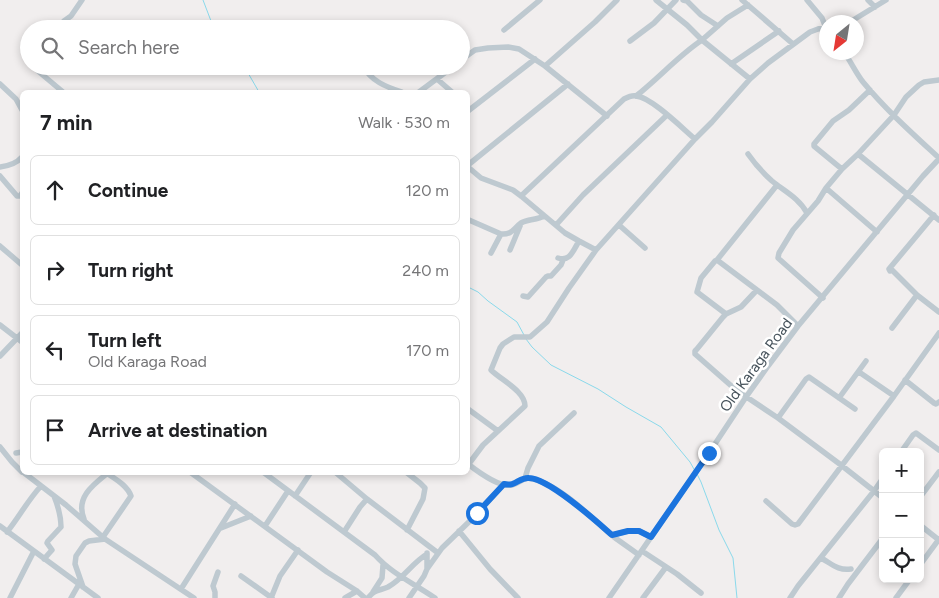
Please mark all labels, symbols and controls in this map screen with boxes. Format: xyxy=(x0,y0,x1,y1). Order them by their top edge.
north arrow xyxy=(819,15,864,60)
search box xyxy=(20,20,470,75)
icon: search xyxy=(38,34,66,62)
text: Search here xyxy=(78,36,180,59)
text: 7 min xyxy=(40,110,92,135)
text: Walk · 530 m xyxy=(358,113,450,132)
icon: ahead xyxy=(41,176,69,204)
text: Continue xyxy=(88,179,168,202)
text: 120 m xyxy=(406,181,449,200)
icon: right xyxy=(41,256,69,284)
text: Turn right xyxy=(88,259,174,282)
text: 240 m xyxy=(402,261,449,280)
street label: Old Karaga Road xyxy=(716,315,796,415)
text: Turn left xyxy=(88,329,162,352)
icon: left xyxy=(41,336,69,364)
text: 170 m xyxy=(406,341,449,360)
text: Old Karaga Road xyxy=(88,352,207,371)
icon: arrive xyxy=(41,416,69,444)
text: Arrive at destination xyxy=(88,419,267,442)
route end xyxy=(698,442,721,465)
map controls xyxy=(879,448,924,583)
button: + xyxy=(879,448,924,493)
button: − xyxy=(879,493,924,538)
route start xyxy=(466,502,489,525)
button: locate xyxy=(879,538,924,583)

